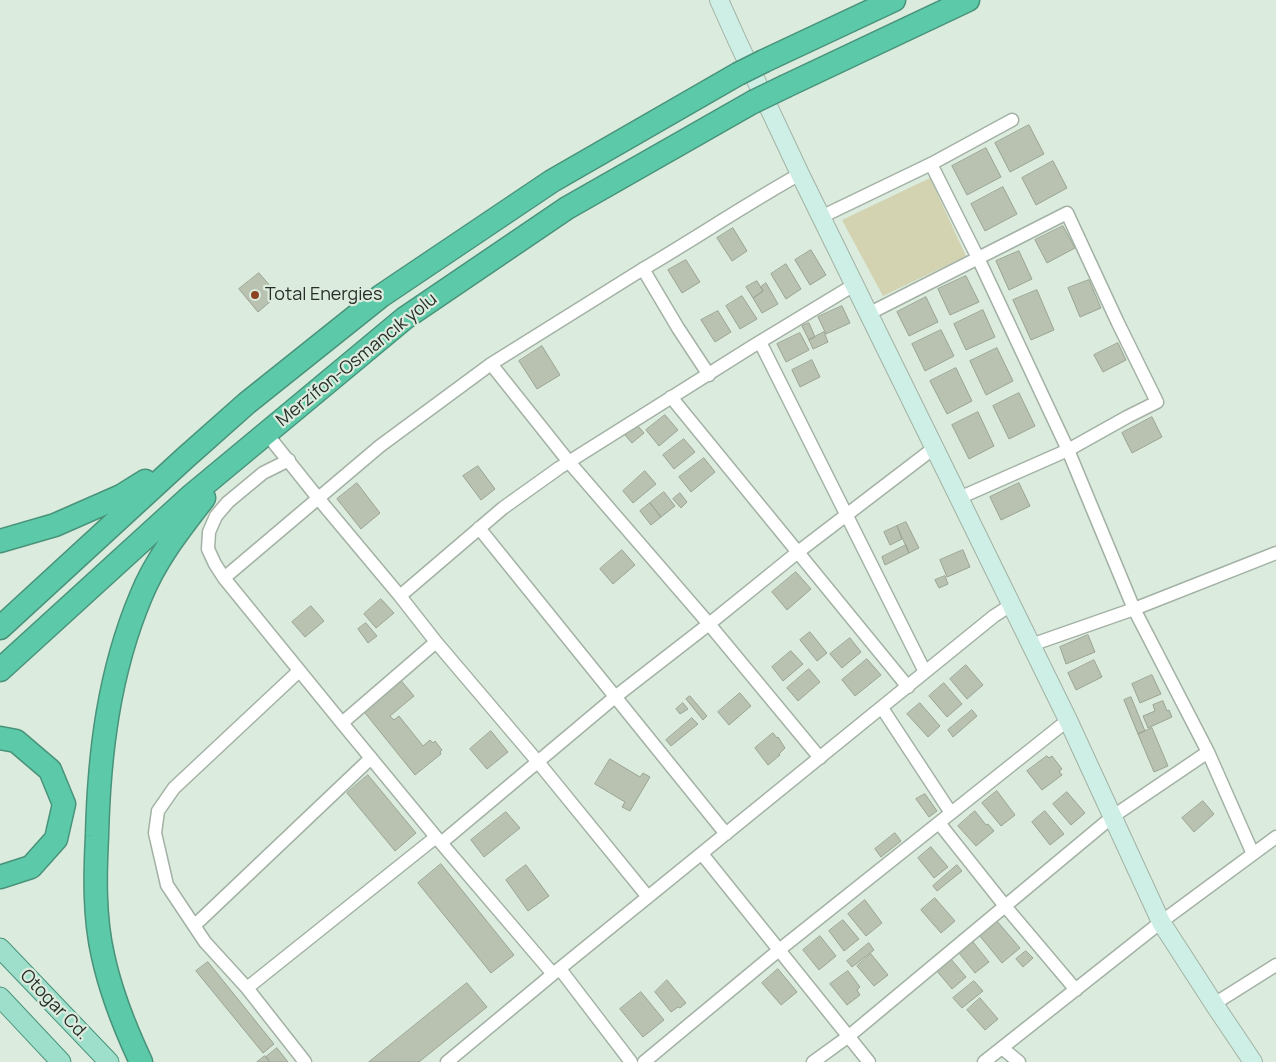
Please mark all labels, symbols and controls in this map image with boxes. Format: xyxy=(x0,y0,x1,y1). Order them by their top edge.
place label: Total Energies xyxy=(265,284,382,306)
marker: Total Energies xyxy=(249,289,261,301)
street label: Merzifon-Osmancık yolu xyxy=(272,289,442,431)
street label: Otogar Cd. xyxy=(15,965,93,1045)

